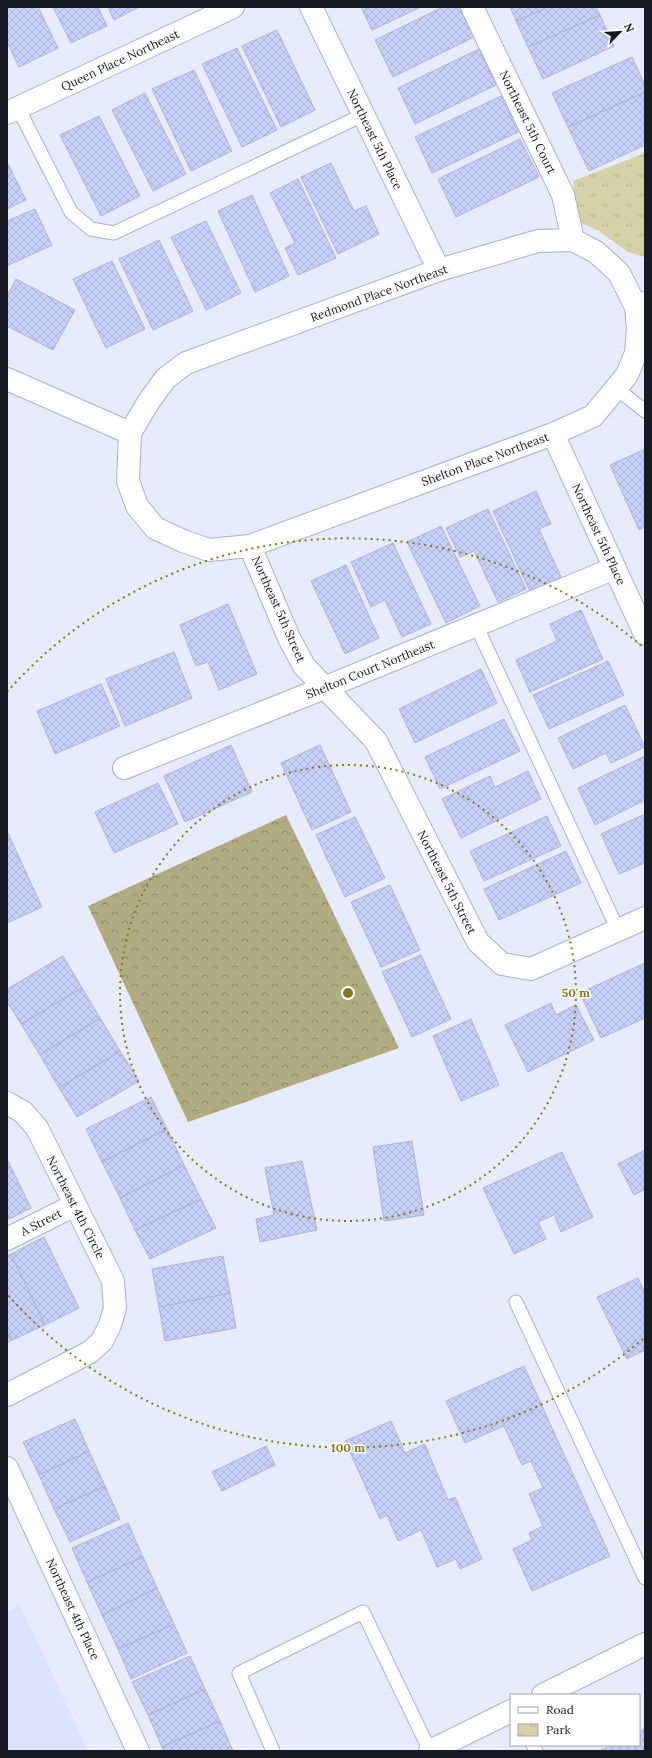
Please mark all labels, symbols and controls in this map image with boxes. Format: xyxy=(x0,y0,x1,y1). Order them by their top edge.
north arrow xyxy=(600,12,640,52)
text: N xyxy=(621,21,637,35)
street label: Queen Place Northeast xyxy=(58,26,182,94)
street label: Northeast 5th Court xyxy=(496,68,560,176)
street label: Northeast 5th Place xyxy=(344,86,406,192)
street label: Redmond Place Northeast xyxy=(308,261,450,325)
street label: Shelton Place Northeast xyxy=(419,429,551,489)
street label: Northeast 5th Place xyxy=(569,481,629,588)
street label: Northeast 5th Street xyxy=(249,554,309,665)
street label: Shelton Court Northeast xyxy=(303,636,437,702)
street label: Northeast 5th Street xyxy=(414,827,480,937)
text: 50 m xyxy=(562,985,590,1000)
centre of rings xyxy=(341,986,355,1000)
street label: Northeast 4th Circle xyxy=(44,1153,109,1261)
street label: A Street xyxy=(17,1205,65,1239)
text: 100 m xyxy=(331,1440,365,1455)
street label: Northeast 4th Place xyxy=(43,1556,103,1663)
legend xyxy=(510,1694,640,1746)
text: Road xyxy=(546,1702,574,1717)
text: Park xyxy=(546,1722,572,1737)

